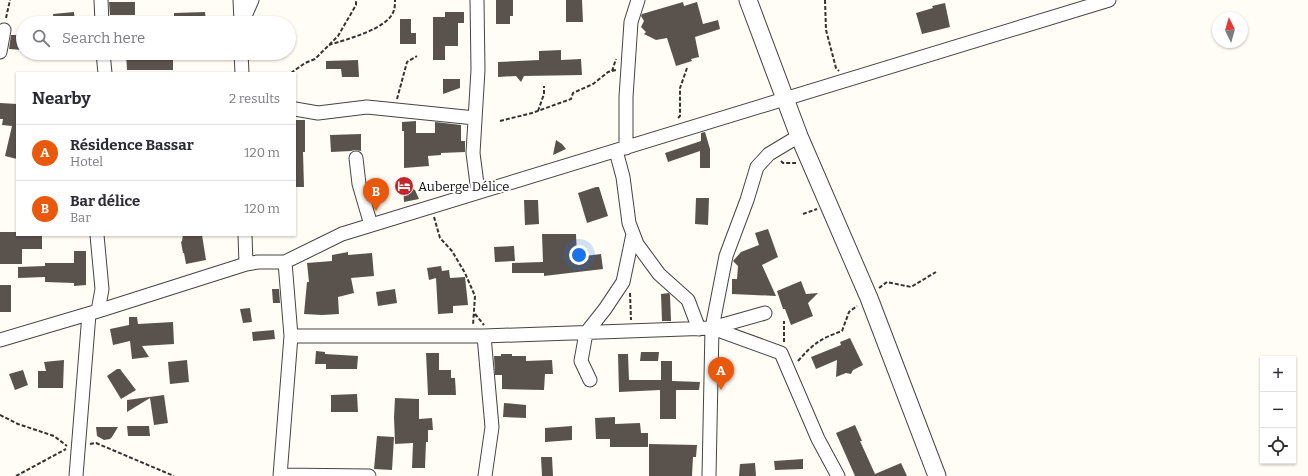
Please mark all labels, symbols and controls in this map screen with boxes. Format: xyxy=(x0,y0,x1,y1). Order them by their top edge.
north arrow xyxy=(1212,12,1248,48)
search box xyxy=(16,16,296,60)
icon: search xyxy=(30,27,52,49)
text: Search here xyxy=(62,29,145,47)
text: Nearby xyxy=(32,88,91,109)
text: 2 results xyxy=(229,91,280,106)
text: Résidence Bassar xyxy=(70,136,194,154)
text: A xyxy=(40,145,50,160)
text: 120 m xyxy=(244,145,280,160)
text: Hotel xyxy=(70,154,103,169)
hotel icon: Auberge Délice xyxy=(393,175,415,197)
pin: B xyxy=(363,178,389,211)
place label: Auberge Délice xyxy=(418,179,509,194)
text: Bar délice xyxy=(70,192,140,210)
text: B xyxy=(41,201,49,216)
text: 120 m xyxy=(244,201,280,216)
text: Bar xyxy=(70,210,91,225)
your location xyxy=(569,245,589,265)
map controls xyxy=(1260,356,1296,464)
button: + xyxy=(1260,356,1296,392)
pin: A xyxy=(708,357,734,390)
button: − xyxy=(1260,392,1296,428)
button: locate xyxy=(1260,428,1296,464)

